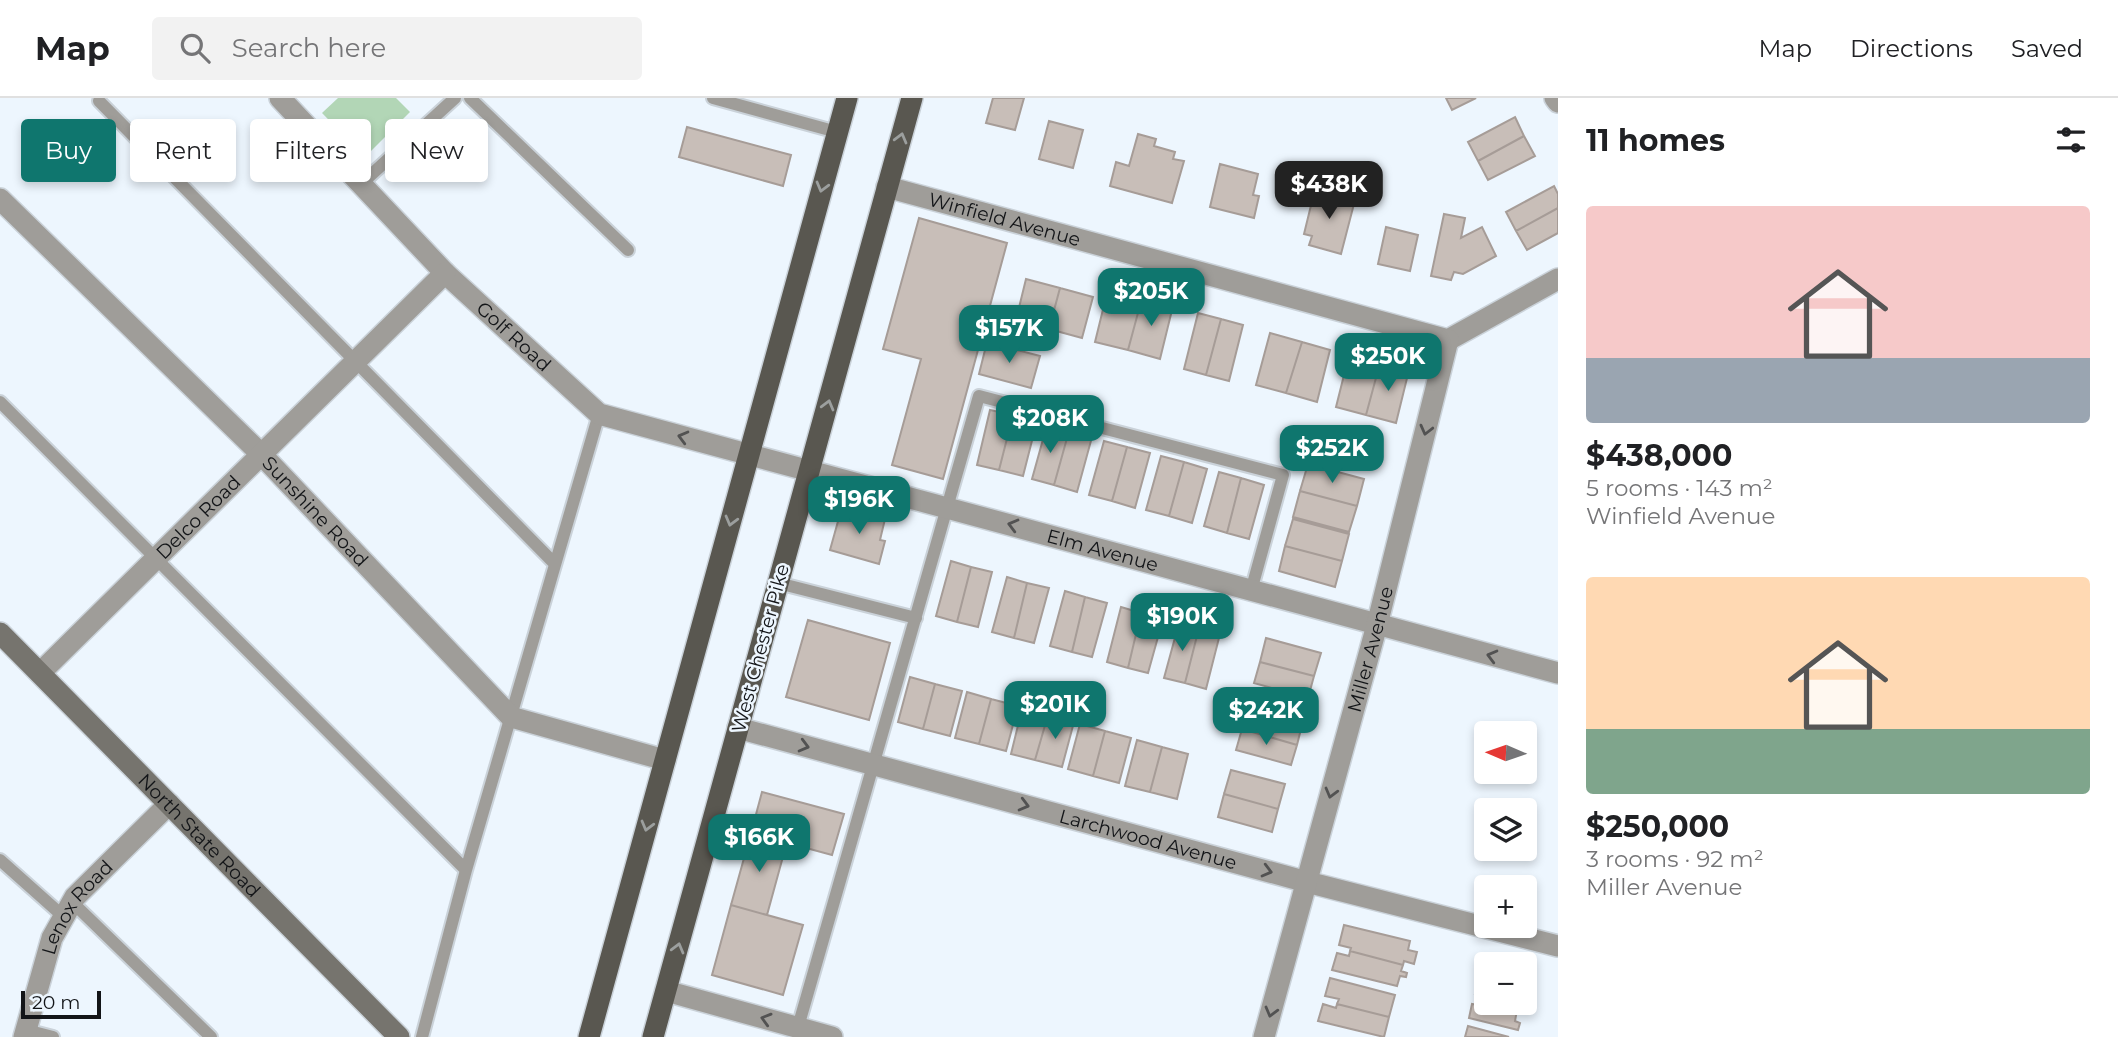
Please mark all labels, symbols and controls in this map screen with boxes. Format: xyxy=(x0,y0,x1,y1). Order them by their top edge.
search box xyxy=(152,17,642,80)
text: Map xyxy=(35,28,110,68)
icon: search xyxy=(176,29,214,67)
text: Search here xyxy=(232,32,386,64)
text: Map xyxy=(1759,34,1812,63)
text: Directions xyxy=(1850,34,1973,63)
text: Saved xyxy=(2011,34,2083,63)
chip: Buy xyxy=(21,119,116,182)
chip: Rent xyxy=(130,119,236,182)
chip: Filters xyxy=(250,119,371,182)
chip: New xyxy=(385,119,488,182)
icon: filters xyxy=(2052,121,2090,159)
text: 11 homes xyxy=(1586,122,1725,159)
one-way arrow xyxy=(893,133,907,145)
pin: $438K xyxy=(1280,162,1378,221)
text: $438K xyxy=(1291,170,1367,198)
one-way arrow xyxy=(816,181,830,193)
street label: Winfield Avenue xyxy=(926,188,1083,251)
icon: home xyxy=(1775,251,1901,377)
pin: $205K xyxy=(1102,268,1200,328)
text: $205K xyxy=(1114,277,1188,305)
street label: Golf Road xyxy=(472,297,556,376)
pin: $157K xyxy=(960,306,1058,365)
text: $157K xyxy=(975,314,1043,342)
pin: $250K xyxy=(1339,334,1437,393)
text: $250K xyxy=(1351,342,1425,370)
pin: $208K xyxy=(1001,396,1099,455)
one-way arrow xyxy=(819,399,834,411)
text: $208K xyxy=(1012,404,1088,432)
one-way arrow xyxy=(1420,424,1434,436)
pin: $252K xyxy=(1283,426,1381,485)
one-way arrow xyxy=(677,431,689,445)
text: $252K xyxy=(1296,434,1368,462)
text: $438,000 xyxy=(1586,437,1732,474)
street label: Sunshine Road xyxy=(257,452,373,572)
street label: Delco Road xyxy=(151,471,245,564)
text: 5 rooms · 143 m² xyxy=(1586,474,1773,502)
pin: $196K xyxy=(810,476,908,536)
text: $196K xyxy=(824,485,894,513)
text: Winfield Avenue xyxy=(1586,502,1775,530)
one-way arrow xyxy=(724,515,739,527)
one-way arrow xyxy=(1007,519,1019,533)
street label: Elm Avenue xyxy=(1044,524,1161,577)
street label: West Chester Pike xyxy=(727,562,794,735)
street label: Miller Avenue xyxy=(1343,584,1398,715)
pin: $190K xyxy=(1133,594,1231,653)
text: $190K xyxy=(1147,602,1217,630)
icon: home xyxy=(1775,622,1901,748)
one-way arrow xyxy=(1486,650,1498,664)
pin: $201K xyxy=(1006,682,1104,741)
pin: $242K xyxy=(1217,688,1315,747)
text: $201K xyxy=(1020,690,1090,718)
text: $242K xyxy=(1229,696,1303,724)
north arrow xyxy=(1474,721,1536,784)
map controls xyxy=(1474,721,1537,1015)
one-way arrow xyxy=(798,738,810,752)
street label: North State Road xyxy=(133,769,265,902)
one-way arrow xyxy=(1325,787,1340,799)
one-way arrow xyxy=(1018,797,1030,811)
button: layers xyxy=(1474,798,1537,861)
street label: Larchwood Avenue xyxy=(1057,805,1239,875)
text: $250,000 xyxy=(1586,808,1729,845)
pin: $166K xyxy=(710,814,808,874)
one-way arrow xyxy=(641,820,655,832)
text: $166K xyxy=(724,823,794,851)
text: 3 rooms · 92 m² xyxy=(1586,845,1764,873)
street label: Lenox Road xyxy=(37,855,118,957)
one-way arrow xyxy=(1261,863,1273,877)
text: Miller Avenue xyxy=(1586,873,1742,901)
button: + xyxy=(1474,875,1537,938)
one-way arrow xyxy=(669,942,684,954)
button: − xyxy=(1474,952,1537,1015)
scale bar xyxy=(21,988,102,1020)
text: 20 m xyxy=(32,991,80,1014)
one-way arrow xyxy=(1265,1006,1279,1018)
one-way arrow xyxy=(761,1012,773,1027)

